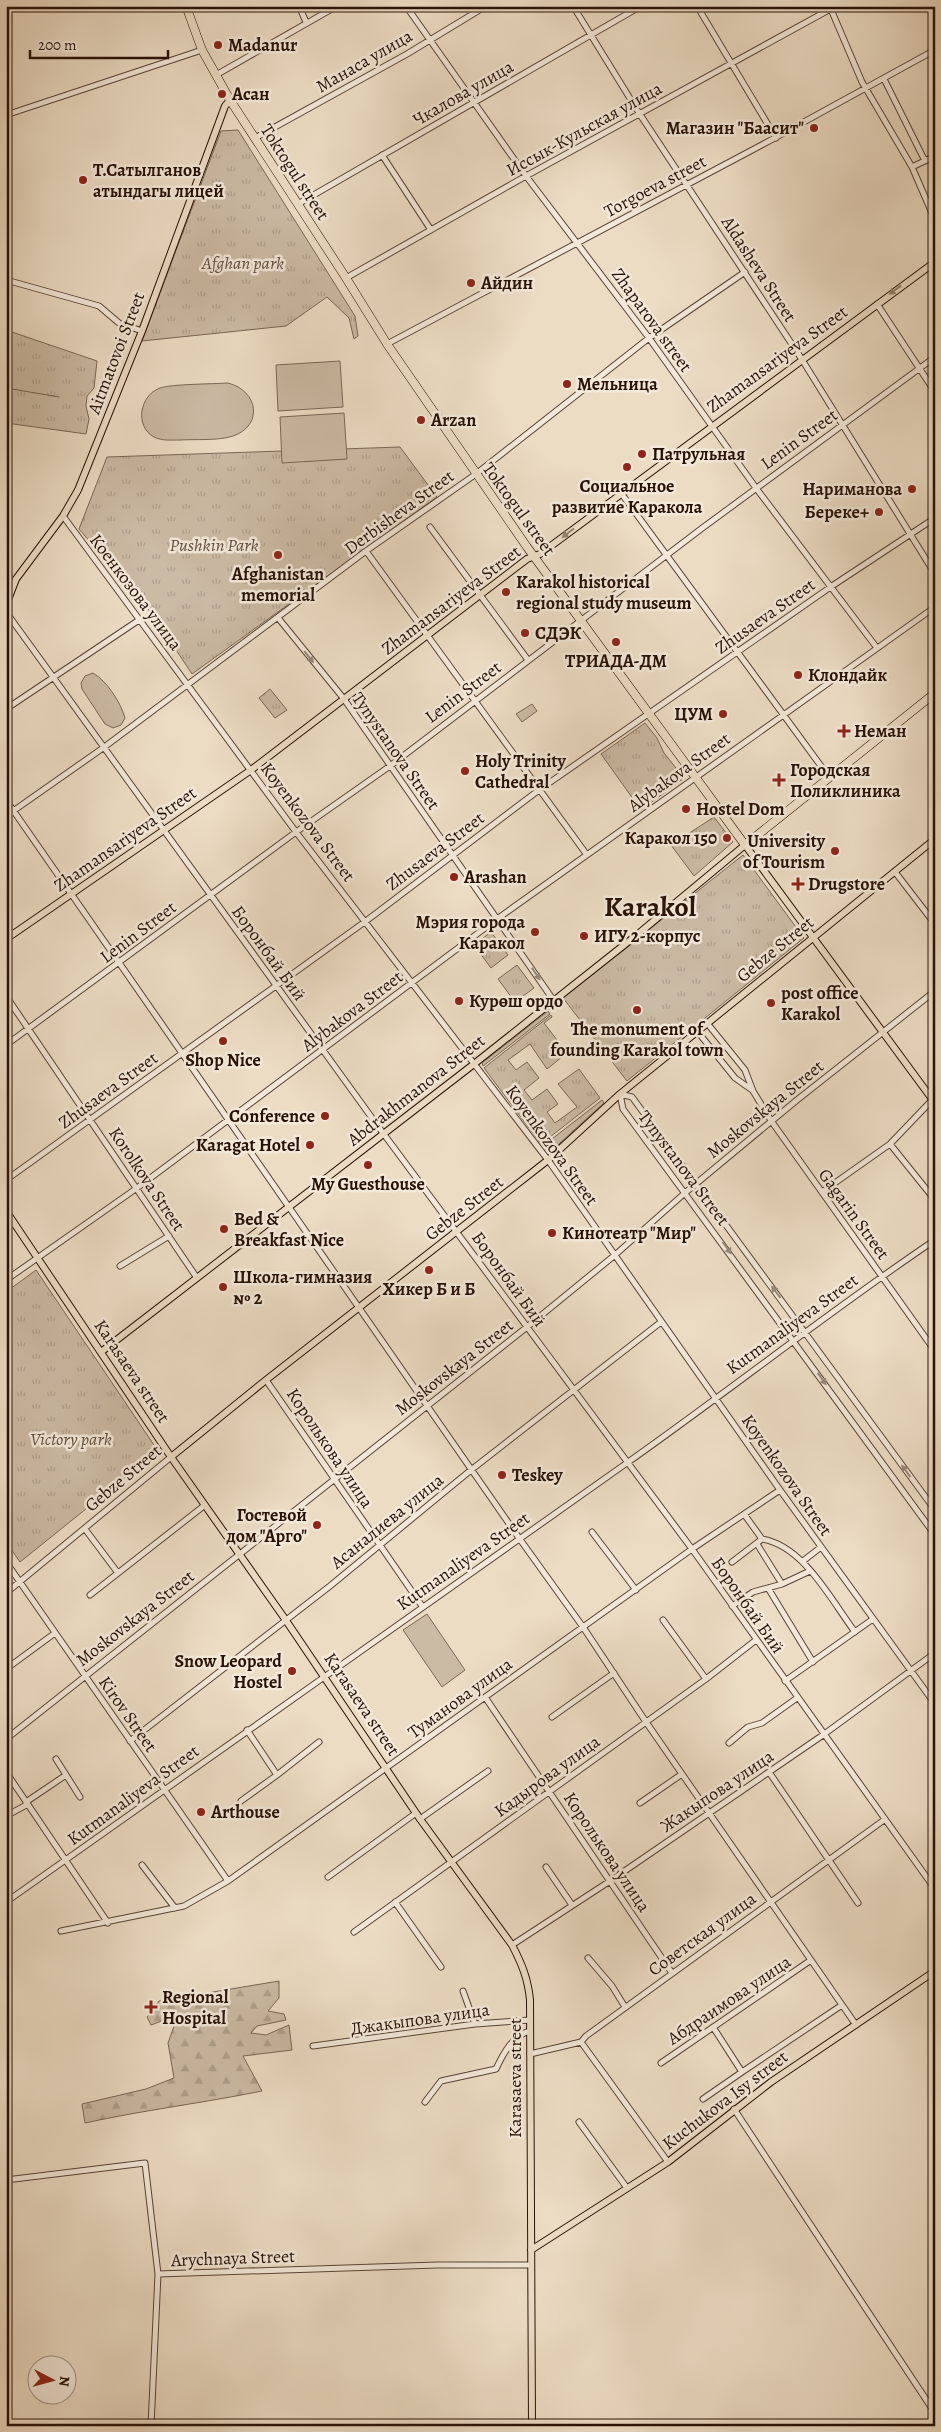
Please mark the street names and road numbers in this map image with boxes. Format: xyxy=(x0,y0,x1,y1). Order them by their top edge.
street label: Манаса улица xyxy=(311,23,417,98)
street label: Чкалова улица xyxy=(408,54,518,131)
street label: Иссык-Кульская улица xyxy=(502,76,667,182)
street label: Toktogul street xyxy=(255,119,335,225)
street label: Torgoeva street xyxy=(600,149,710,223)
street label: Aldasheva Street xyxy=(715,211,802,327)
street label: Zhaparova street xyxy=(606,263,698,377)
street label: Aitmatovoi Street xyxy=(81,289,150,418)
street label: Zhamansariyeva Street xyxy=(702,300,852,418)
street label: Lenin Street xyxy=(756,403,842,475)
street label: Toktogul street xyxy=(477,457,561,561)
street label: Derbisheva Street xyxy=(339,464,459,560)
street label: Коенкозова улица xyxy=(84,529,188,656)
street label: Zhamansariyeva Street xyxy=(376,540,526,660)
street label: Zhusaeva Street xyxy=(710,573,820,659)
street label: Lenin Street xyxy=(420,655,506,729)
street label: Tynystanova Street xyxy=(346,687,446,815)
street label: Alybakova Street xyxy=(622,727,735,818)
street label: Koyenkozova Street xyxy=(255,757,361,887)
street label: Zhamansariyeva Street xyxy=(49,781,201,897)
street label: Zhusaeva Street xyxy=(381,806,489,896)
street label: Lenin Street xyxy=(95,895,181,969)
street label: Боронбай Бий xyxy=(226,900,312,1006)
street label: Gebze Street xyxy=(731,910,819,988)
street label: Alybakova Street xyxy=(296,965,408,1058)
street label: Abdrakhmanova Street xyxy=(341,1029,490,1152)
street label: Zhusaeva Street xyxy=(54,1046,163,1134)
street label: Moskovskaya Street xyxy=(701,1054,829,1164)
street label: Koyenkozova Street xyxy=(500,1080,604,1210)
street label: Tynystanova Street xyxy=(633,1105,735,1231)
street label: Korolkova Street xyxy=(103,1122,191,1236)
street label: Gagarin Street xyxy=(813,1164,895,1264)
street label: Gebze Street xyxy=(420,1170,508,1246)
street label: Боронбай Бий xyxy=(466,1226,552,1332)
street label: Kutmanaliyeva Street xyxy=(721,1268,863,1380)
street label: Moskovskaya Street xyxy=(390,1313,518,1421)
street label: Karasaeva street xyxy=(89,1315,176,1427)
street label: Королькова улица xyxy=(281,1383,379,1513)
street label: Koyenkozova Street xyxy=(736,1409,838,1541)
street label: Gebze Street xyxy=(80,1439,166,1517)
street label: Асаналиева улица xyxy=(325,1467,449,1575)
street label: Kutmanaliyeva Street xyxy=(392,1506,534,1616)
street label: Боронбай Бий xyxy=(706,1552,790,1658)
street label: Moskovskaya Street xyxy=(71,1564,199,1672)
street label: Karasaeva street xyxy=(319,1648,406,1760)
street label: Туманова улица xyxy=(403,1652,518,1744)
street label: Kirov Street xyxy=(93,1671,163,1757)
street label: Кадырова улица xyxy=(489,1729,605,1823)
street label: Kutmanaliyeva Street xyxy=(62,1739,204,1851)
street label: Жакыпова улица xyxy=(656,1744,779,1838)
street label: Королькова улица xyxy=(558,1787,656,1917)
street label: Советская улица xyxy=(643,1886,761,1981)
street label: Абдраимова улица xyxy=(662,1949,796,2051)
street label: Джакыпова улица xyxy=(349,1997,492,2041)
street label: Karasaeva street xyxy=(503,2018,527,2138)
street label: Kuchukova Isy street xyxy=(657,2045,793,2155)
street label: Arychnaya Street xyxy=(170,2244,296,2272)

